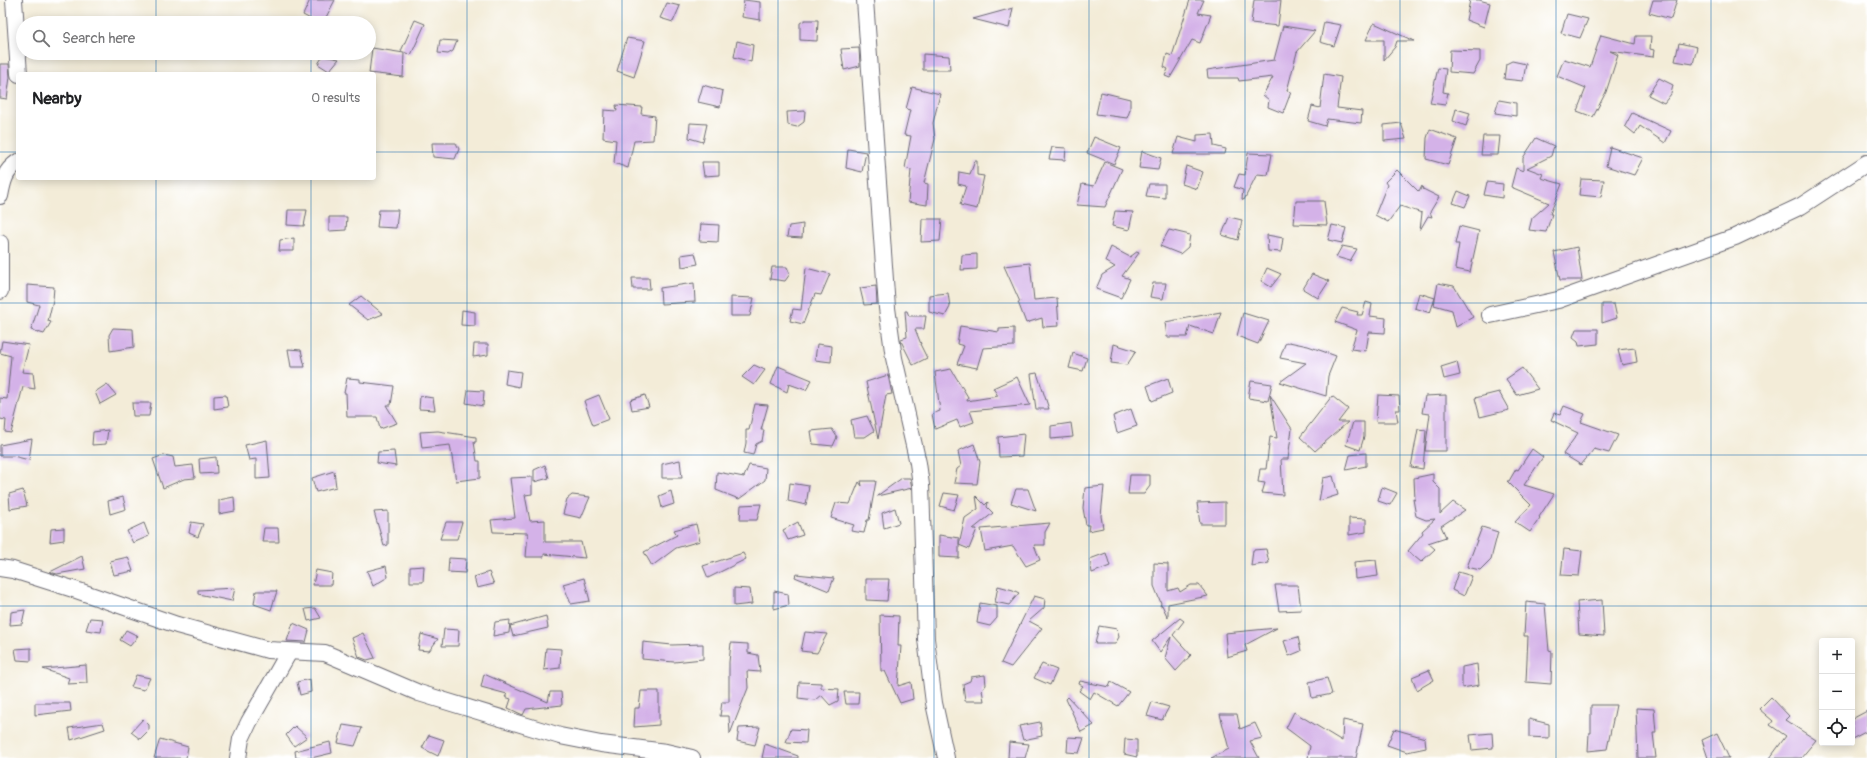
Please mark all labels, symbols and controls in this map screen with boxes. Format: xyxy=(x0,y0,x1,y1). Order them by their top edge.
search box xyxy=(16,16,376,60)
icon: search xyxy=(30,27,52,49)
text: Search here xyxy=(62,29,135,48)
text: Nearby xyxy=(32,88,81,109)
text: 0 results xyxy=(311,90,360,106)
map controls xyxy=(1819,638,1855,746)
button: + xyxy=(1819,638,1855,674)
button: − xyxy=(1819,674,1855,710)
button: locate xyxy=(1819,710,1855,746)

